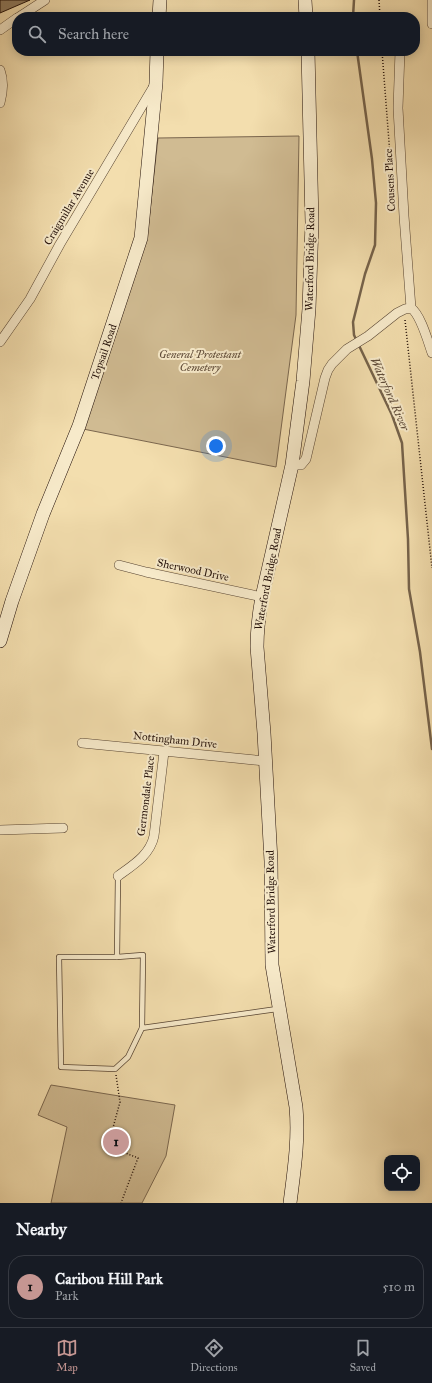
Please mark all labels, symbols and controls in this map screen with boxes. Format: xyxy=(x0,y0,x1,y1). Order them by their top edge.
search box xyxy=(12,12,420,56)
icon: search xyxy=(26,23,48,45)
text: Search here xyxy=(58,25,129,43)
street label: Cousens Place xyxy=(382,148,398,212)
street label: Craigmillar Avenue xyxy=(41,166,97,248)
street label: Waterford Bridge Road xyxy=(303,207,317,311)
street label: Topsail Road xyxy=(88,322,120,382)
park label: General Protestant Cemetery xyxy=(159,348,242,374)
water label: Waterford River xyxy=(368,355,413,434)
your location xyxy=(206,436,226,456)
street label: Waterford Bridge Road xyxy=(252,526,284,631)
street label: Sherwood Drive xyxy=(156,556,230,584)
street label: Nottingham Drive xyxy=(132,729,218,751)
street label: Germondale Place xyxy=(135,755,157,837)
street label: Waterford Bridge Road xyxy=(264,850,278,954)
pin: 1 xyxy=(103,1127,129,1157)
map controls xyxy=(384,1155,420,1191)
button: locate xyxy=(384,1155,420,1191)
text: Nearby xyxy=(16,1219,67,1240)
text: Caribou Hill Park xyxy=(55,1270,163,1288)
text: 1 xyxy=(27,1279,33,1295)
text: 510 m xyxy=(383,1279,415,1295)
text: Park xyxy=(55,1288,79,1304)
tab: Map xyxy=(56,1337,78,1374)
tab: Directions xyxy=(190,1337,238,1374)
tab: Saved xyxy=(350,1337,376,1374)

